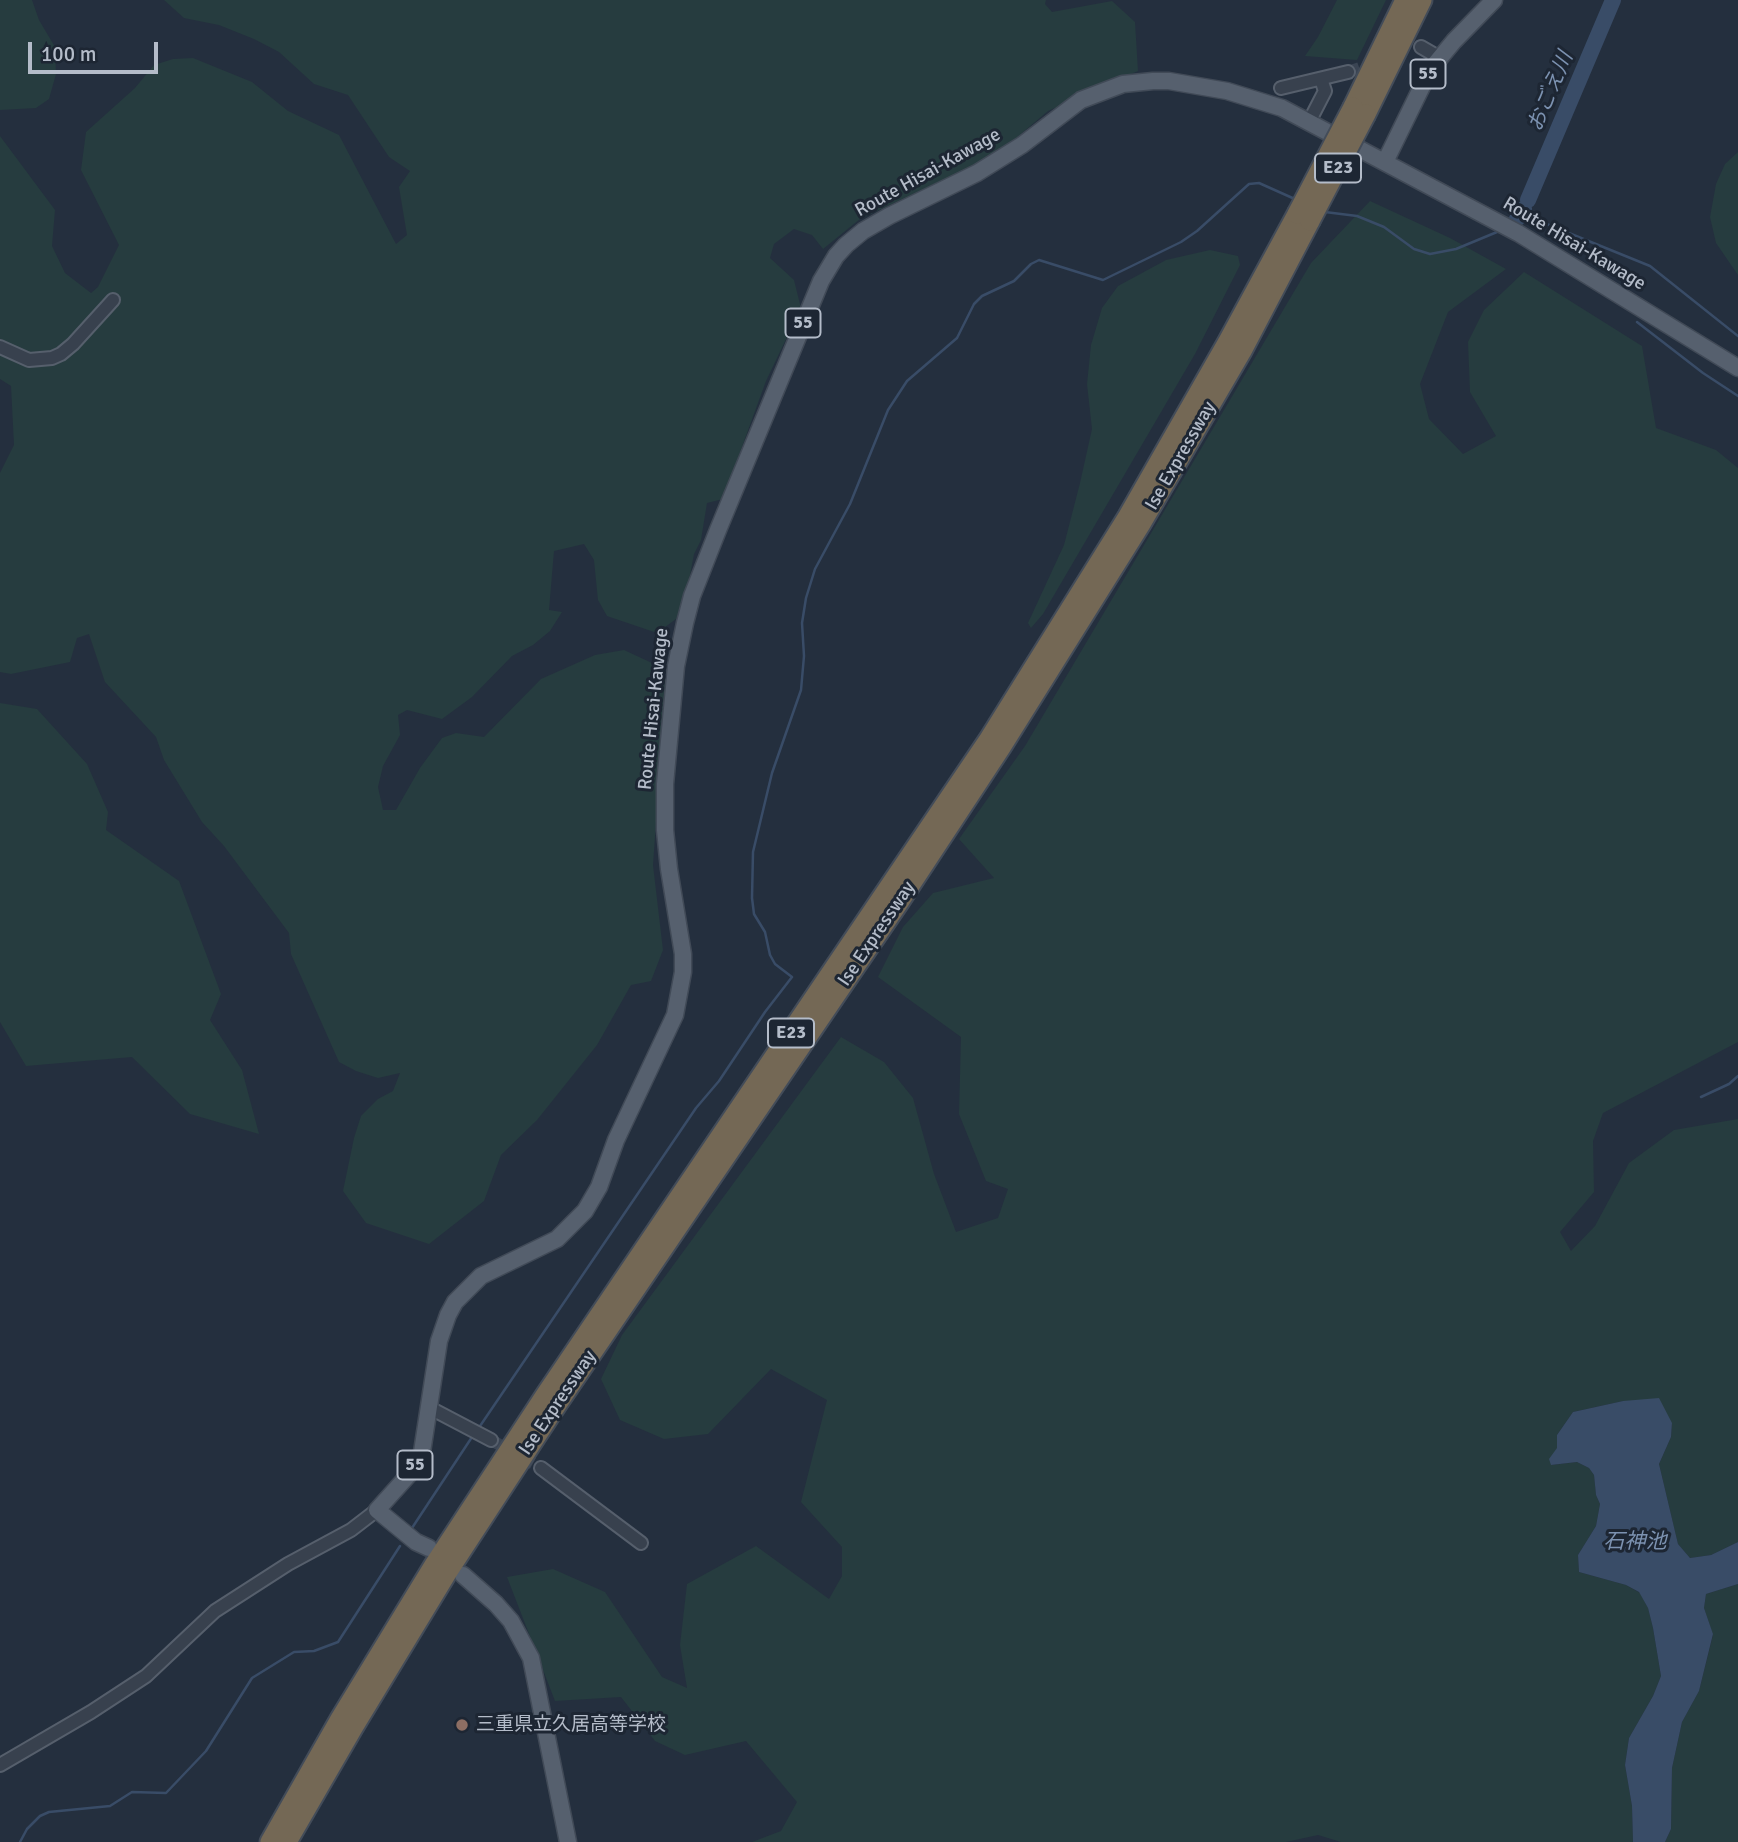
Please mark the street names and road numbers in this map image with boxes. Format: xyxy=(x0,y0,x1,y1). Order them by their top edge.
road number: 55 xyxy=(1410,60,1446,88)
street label: Route Hisai-Kawage xyxy=(851,124,1005,222)
road number: E23 xyxy=(1315,154,1361,182)
street label: Route Hisai-Kawage xyxy=(1498,192,1650,296)
road number: 55 xyxy=(786,309,820,338)
street label: Ise Expressway xyxy=(1141,398,1221,514)
street label: Route Hisai-Kawage xyxy=(634,627,674,791)
street label: Ise Expressway xyxy=(834,877,920,991)
road number: E23 xyxy=(768,1018,814,1048)
street label: Ise Expressway xyxy=(515,1346,601,1460)
road number: 55 xyxy=(398,1450,432,1480)

